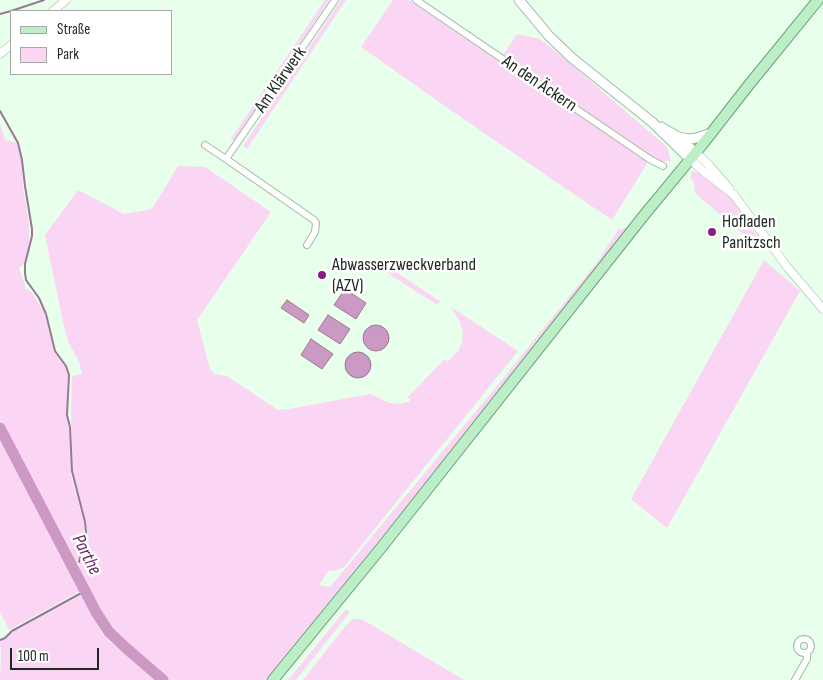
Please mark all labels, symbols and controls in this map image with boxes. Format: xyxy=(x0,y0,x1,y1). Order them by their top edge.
legend xyxy=(10,10,172,75)
text: Straße xyxy=(57,20,90,39)
street label: Am Klärwerk xyxy=(250,43,312,117)
text: Park xyxy=(57,45,79,64)
street label: An den Äckern xyxy=(497,51,581,117)
place label: Hofladen Panitzsch xyxy=(722,211,781,253)
marker: Hofladen Panitzsch xyxy=(706,226,718,238)
place label: Abwasserzweckverband (AZV) xyxy=(332,254,476,296)
marker: Abwasserzweckverband (AZV) xyxy=(316,269,328,281)
water label: Parthe xyxy=(66,531,106,579)
scale bar xyxy=(12,638,101,670)
text: 100 m xyxy=(18,647,49,666)

